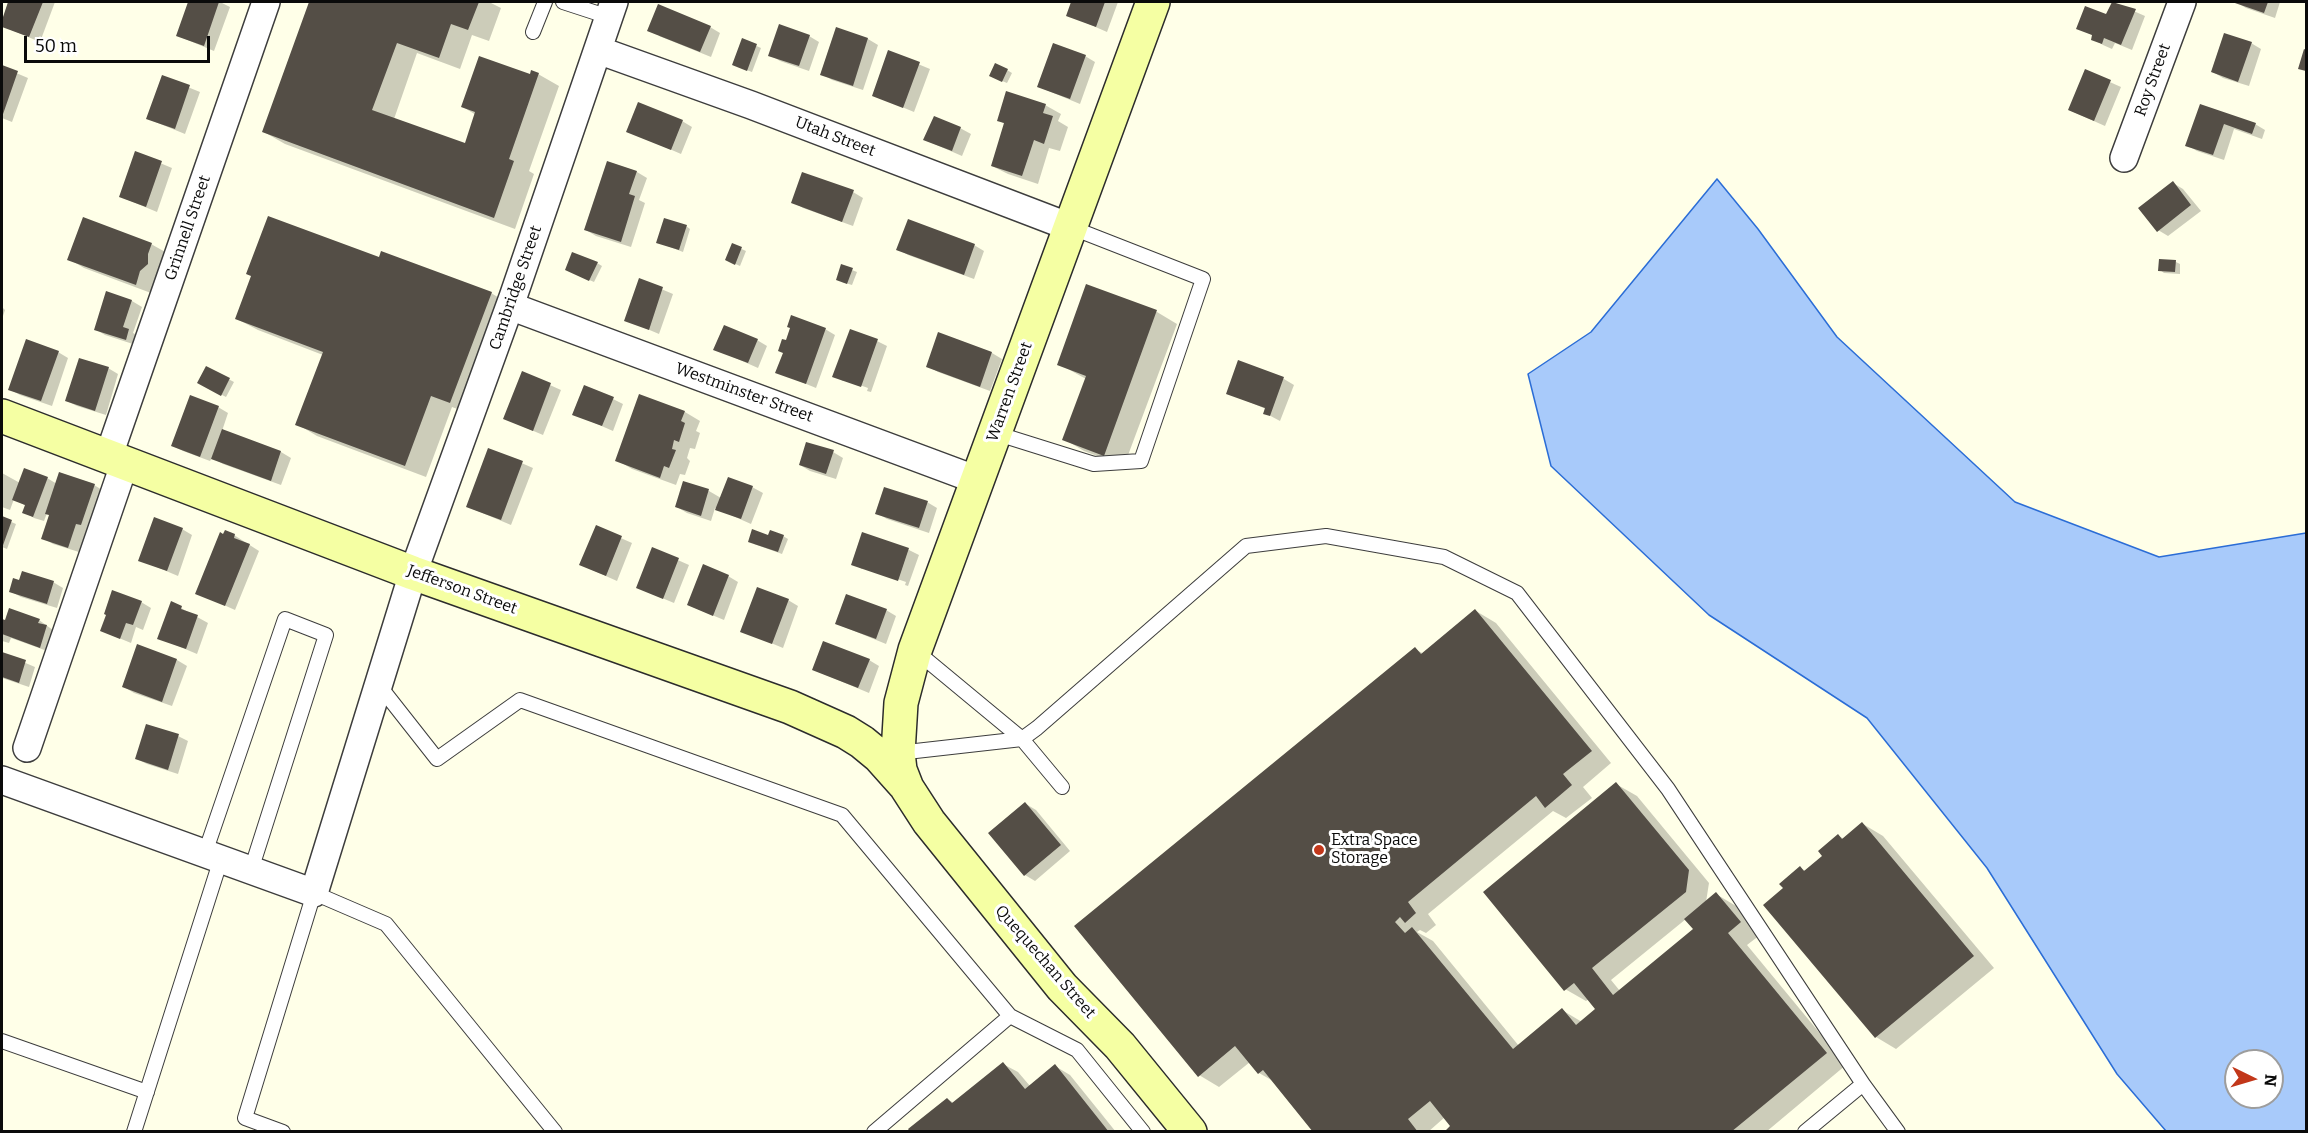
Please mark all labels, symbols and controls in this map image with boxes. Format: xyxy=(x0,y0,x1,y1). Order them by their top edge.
scale bar xyxy=(27,24,213,62)
text: 50 m xyxy=(35,35,77,57)
street label: Roy Street xyxy=(2131,41,2175,119)
street label: Utah Street xyxy=(792,113,878,161)
street label: Grinnell Street xyxy=(161,173,215,283)
street label: Cambridge Street xyxy=(486,223,546,353)
street label: Warren Street xyxy=(983,340,1037,444)
street label: Westminster Street xyxy=(673,359,815,427)
street label: Jefferson Street xyxy=(404,561,520,619)
place label: Extra Space Storage xyxy=(1331,831,1417,869)
marker: Extra Space Storage xyxy=(1312,843,1326,857)
street label: Quequechan Street xyxy=(991,902,1099,1022)
north arrow xyxy=(2224,1049,2284,1109)
text: N xyxy=(2260,1073,2280,1087)

